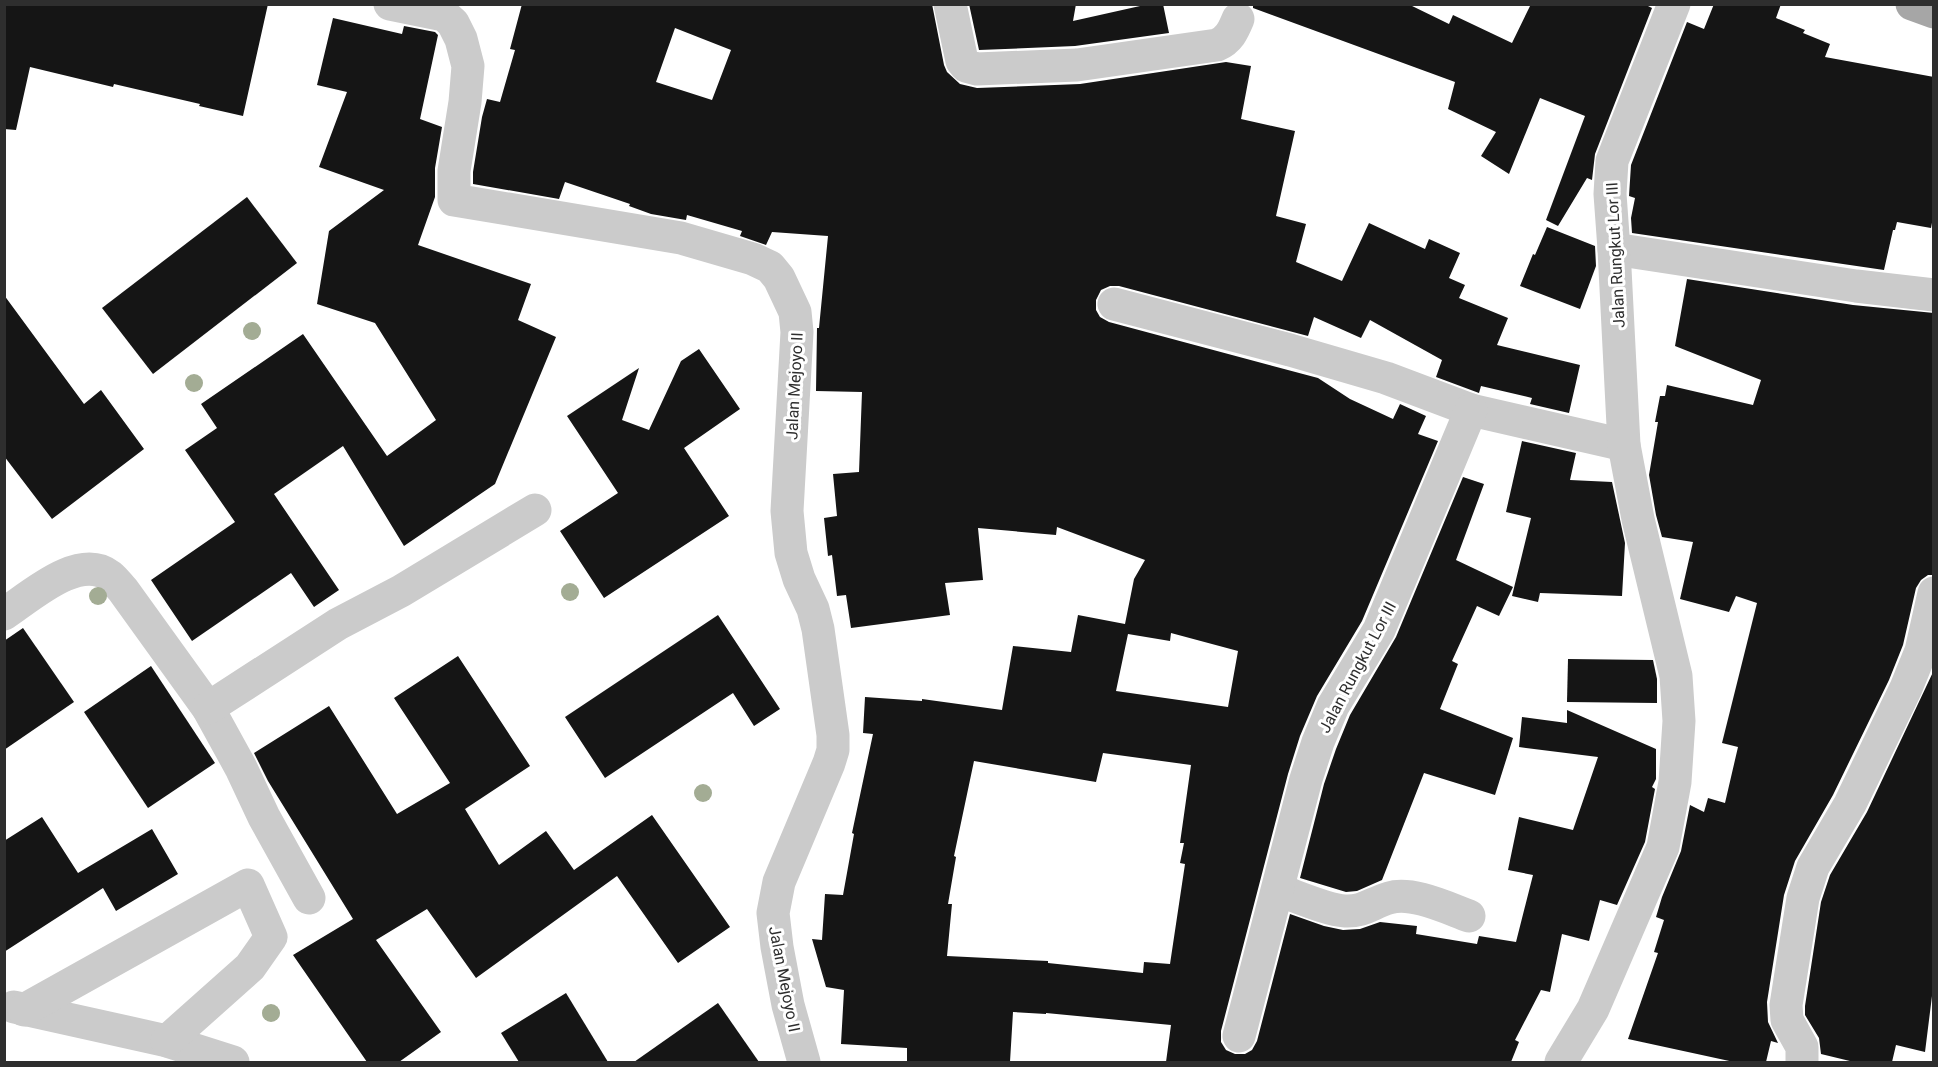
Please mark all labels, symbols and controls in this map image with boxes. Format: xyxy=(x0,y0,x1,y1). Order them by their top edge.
street label: Jalan Rungkut Lor III xyxy=(1602,182,1629,328)
street label: Jalan Mejoyo II xyxy=(782,332,807,440)
street label: Jalan Rungkut Lor III xyxy=(1315,598,1400,736)
street label: Jalan Mejoyo II xyxy=(765,925,804,1034)

